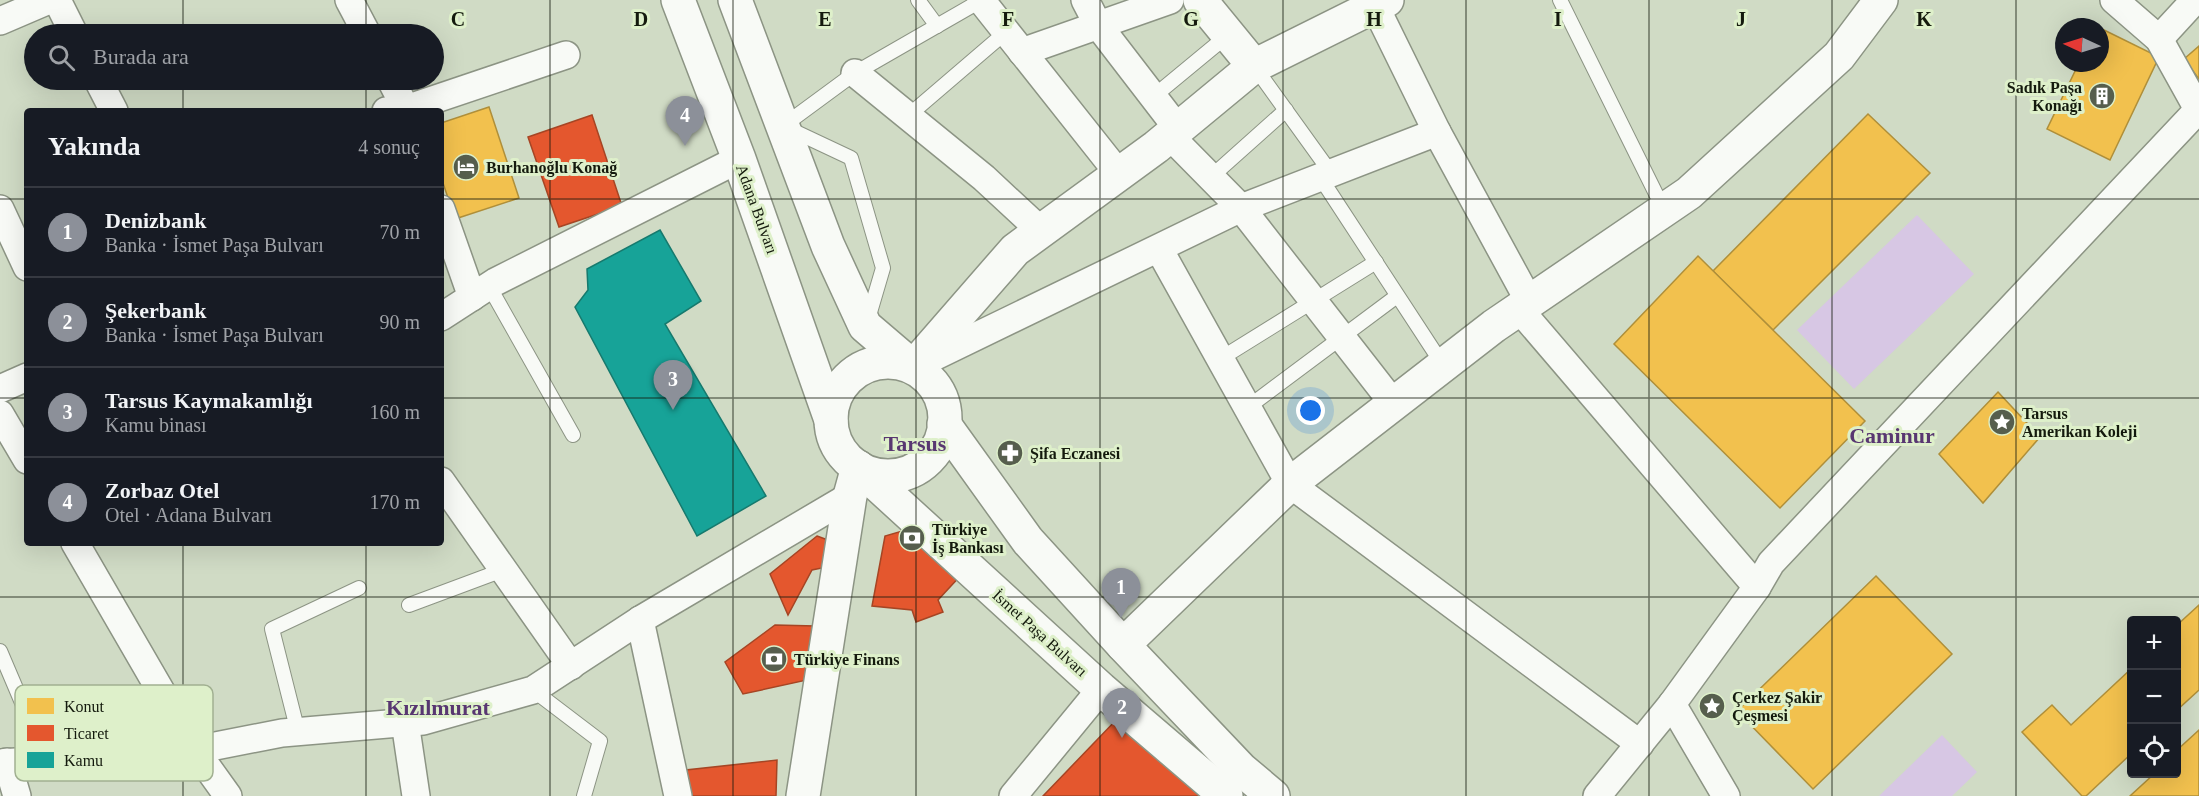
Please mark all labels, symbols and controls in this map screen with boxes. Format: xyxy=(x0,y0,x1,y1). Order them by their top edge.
text: C xyxy=(451,8,465,30)
text: D xyxy=(634,8,648,30)
text: E xyxy=(818,8,832,30)
text: F xyxy=(1002,8,1014,30)
text: G xyxy=(1183,8,1199,30)
text: H xyxy=(1366,8,1382,30)
text: I xyxy=(1554,8,1562,30)
text: J xyxy=(1736,8,1746,30)
text: K xyxy=(1916,8,1932,30)
north arrow xyxy=(2055,18,2109,72)
search box xyxy=(24,24,444,90)
icon: search xyxy=(45,41,78,74)
text: Burada ara xyxy=(93,44,189,69)
place label: Sadık Paşa Konağı xyxy=(2007,79,2083,115)
building icon: Sadık Paşa Konağı xyxy=(2087,81,2117,111)
pin: 4 xyxy=(666,96,704,146)
text: Yakında xyxy=(48,132,141,161)
text: 4 sonuç xyxy=(358,136,420,158)
hotel icon: Burhanoğlu Konağ xyxy=(451,152,481,182)
place label: Burhanoğlu Konağ xyxy=(486,159,617,177)
street label: Adana Bulvarı xyxy=(733,162,781,256)
text: Denizbank xyxy=(105,208,206,233)
text: 1 xyxy=(63,221,73,243)
text: 70 m xyxy=(379,221,420,243)
text: Banka · İsmet Paşa Bulvarı xyxy=(105,234,324,256)
text: Şekerbank xyxy=(105,298,206,323)
text: 2 xyxy=(63,311,73,333)
text: 90 m xyxy=(379,311,420,333)
text: Banka · İsmet Paşa Bulvarı xyxy=(105,324,324,346)
pin: 3 xyxy=(654,360,692,410)
text: Tarsus Kaymakamlığı xyxy=(105,388,313,413)
your location xyxy=(1296,396,1325,425)
text: 3 xyxy=(63,401,73,423)
text: 160 m xyxy=(369,401,420,423)
place label: Tarsus Amerikan Koleji xyxy=(2022,405,2138,441)
place icon: Tarsus Amerikan Koleji xyxy=(1987,407,2017,437)
text: Kamu binası xyxy=(105,414,207,436)
district label: Caminur xyxy=(1849,423,1935,448)
district label: Tarsus xyxy=(884,431,947,456)
pharmacy icon: Şifa Eczanesi xyxy=(995,438,1025,468)
place label: Şifa Eczanesi xyxy=(1030,445,1121,463)
text: Zorbaz Otel xyxy=(105,478,219,503)
text: 4 xyxy=(63,491,73,513)
text: 170 m xyxy=(369,491,420,513)
text: Otel · Adana Bulvarı xyxy=(105,504,272,526)
place label: Türkiye İş Bankası xyxy=(932,521,1004,557)
bank icon: Türkiye İş Bankası xyxy=(897,523,927,553)
pin: 1 xyxy=(1102,568,1140,618)
street label: İsmet Paşa Bulvarı xyxy=(989,586,1091,681)
map controls xyxy=(2127,616,2181,778)
button: + xyxy=(2127,616,2181,670)
bank icon: Türkiye Finans xyxy=(759,644,789,674)
place label: Türkiye Finans xyxy=(794,651,899,669)
button: − xyxy=(2127,670,2181,724)
legend xyxy=(15,685,213,781)
pin: 2 xyxy=(1102,688,1142,738)
place label: Çerkez Şakir Çeşmesi xyxy=(1732,689,1822,725)
place icon: Çerkez Şakir Çeşmesi xyxy=(1697,691,1727,721)
district label: Kızılmurat xyxy=(386,695,491,720)
text: Konut xyxy=(64,698,105,715)
button: locate xyxy=(2127,724,2181,778)
text: Ticaret xyxy=(64,725,109,742)
text: Kamu xyxy=(64,752,103,769)

